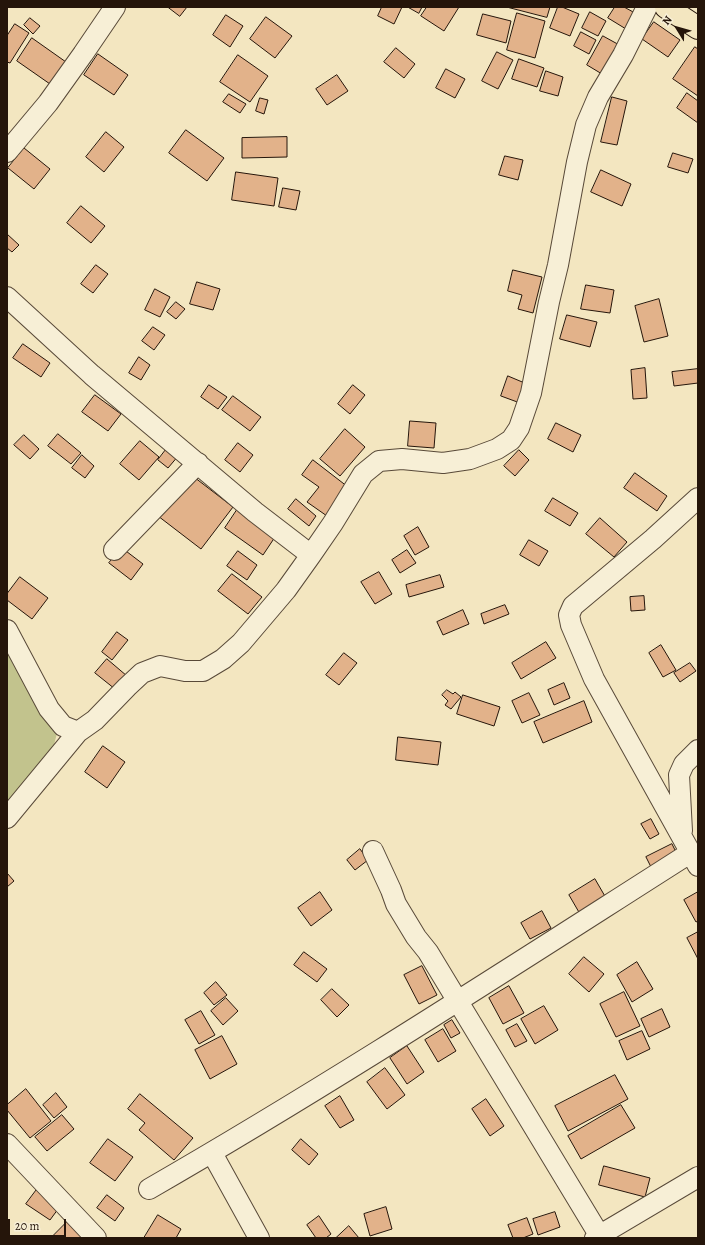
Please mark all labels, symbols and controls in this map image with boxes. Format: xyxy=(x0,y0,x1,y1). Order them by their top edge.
north arrow xyxy=(657,8,697,48)
text: N xyxy=(659,13,675,28)
scale bar xyxy=(10,1211,68,1237)
text: 20 m xyxy=(15,1218,39,1234)

